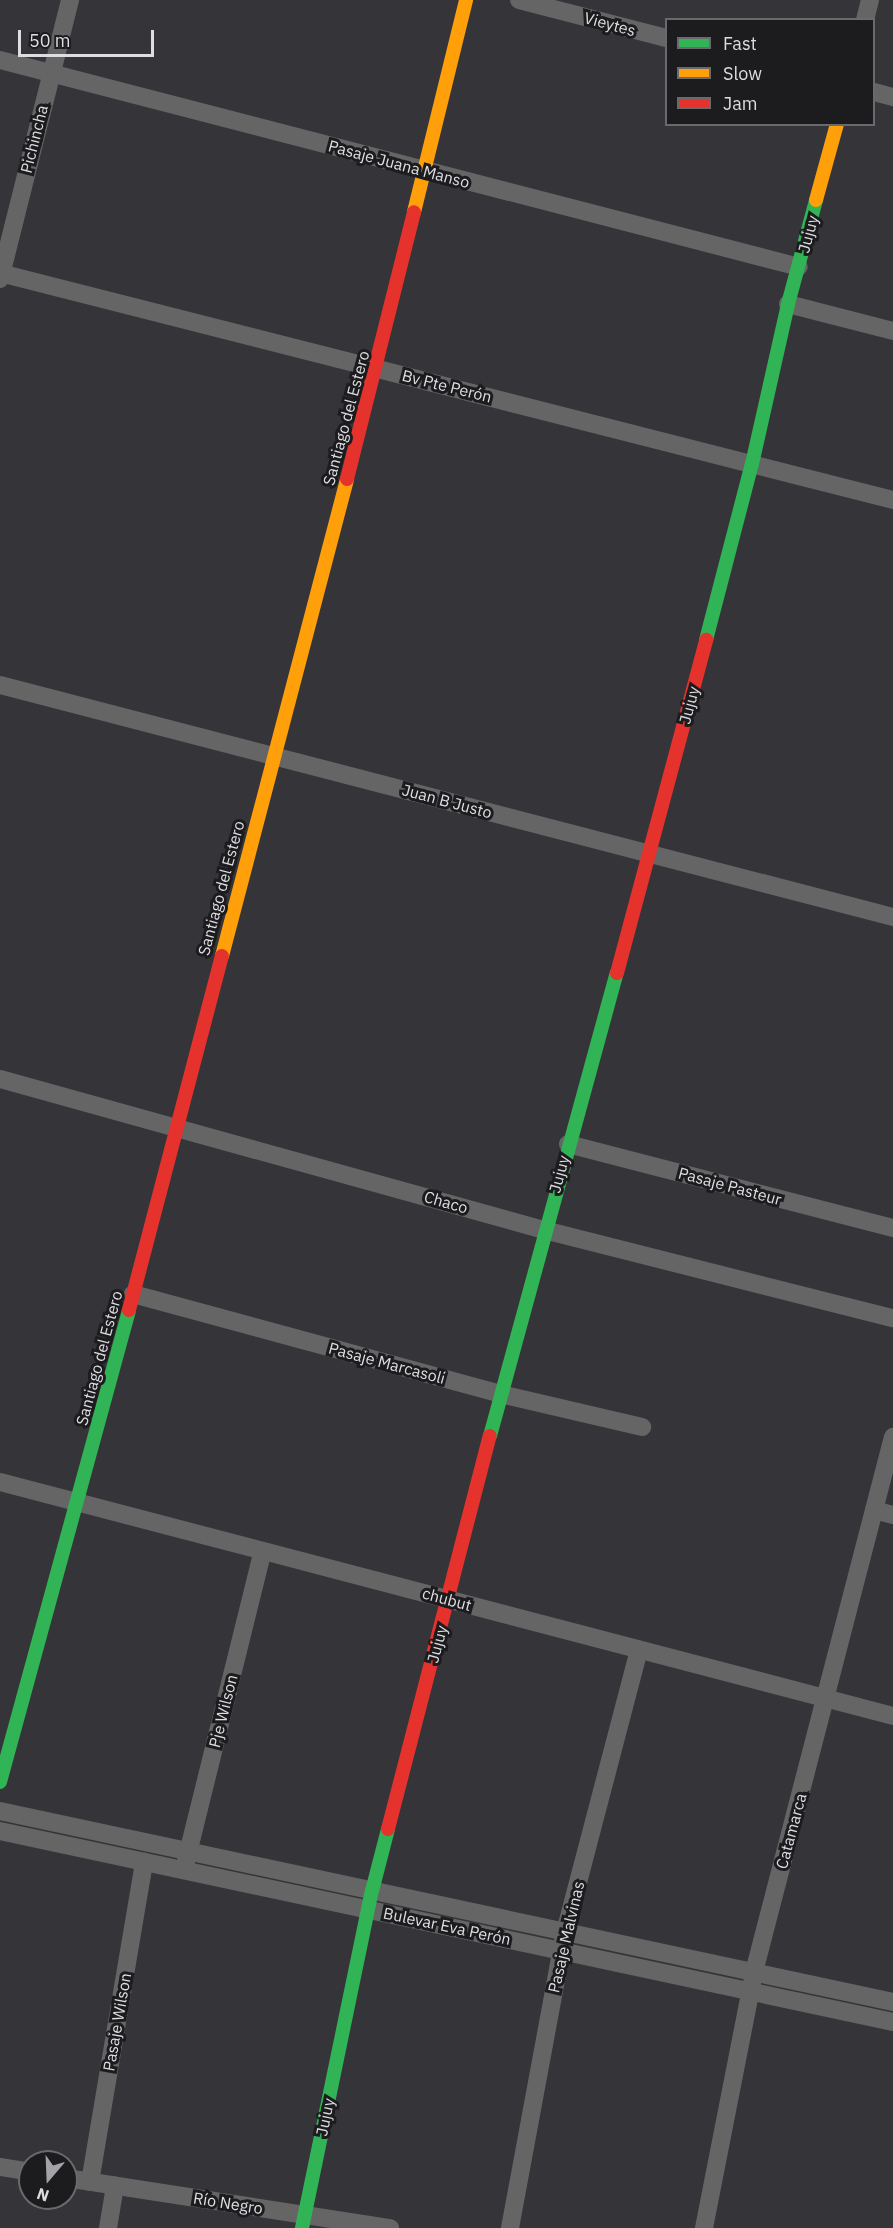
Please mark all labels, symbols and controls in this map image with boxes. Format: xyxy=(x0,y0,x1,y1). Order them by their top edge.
street label: Vieytes xyxy=(582,8,638,40)
scale bar xyxy=(21,18,158,56)
legend xyxy=(665,18,875,126)
text: 50 m xyxy=(29,29,71,52)
text: Fast xyxy=(723,32,757,55)
text: Slow xyxy=(723,62,762,85)
text: Jam xyxy=(723,92,758,115)
street label: Pichincha xyxy=(16,103,52,175)
street label: Pasaje Juana Manso xyxy=(326,136,472,192)
street label: Jujuy xyxy=(794,213,822,255)
street label: Santiago del Estero xyxy=(319,349,373,487)
street label: Bv Pte Perón xyxy=(400,366,494,406)
street label: Jujuy xyxy=(675,684,703,726)
street label: Juan B Justo xyxy=(400,780,494,822)
street label: Santiago del Estero xyxy=(194,819,248,957)
street label: Jujuy xyxy=(545,1153,573,1195)
street label: Pasaje Pasteur xyxy=(676,1163,784,1209)
street label: Chaco xyxy=(422,1187,470,1217)
street label: Santiago del Estero xyxy=(72,1289,126,1427)
street label: Pasaje Marcasoli xyxy=(327,1338,447,1388)
street label: chubut xyxy=(420,1583,474,1615)
street label: Jujuy xyxy=(423,1623,451,1665)
street label: Pje Wilson xyxy=(205,1672,241,1750)
street label: Catamarca xyxy=(772,1791,810,1871)
street label: Pasaje Malvinas xyxy=(544,1879,588,1995)
street label: Bulevar Eva Perón xyxy=(382,1903,512,1949)
street label: Pasaje Wilson xyxy=(99,1971,135,2073)
street label: Jujuy xyxy=(312,2096,338,2138)
north arrow xyxy=(18,2150,78,2210)
text: N xyxy=(34,2184,52,2206)
street label: Río Negro xyxy=(192,2188,264,2218)

